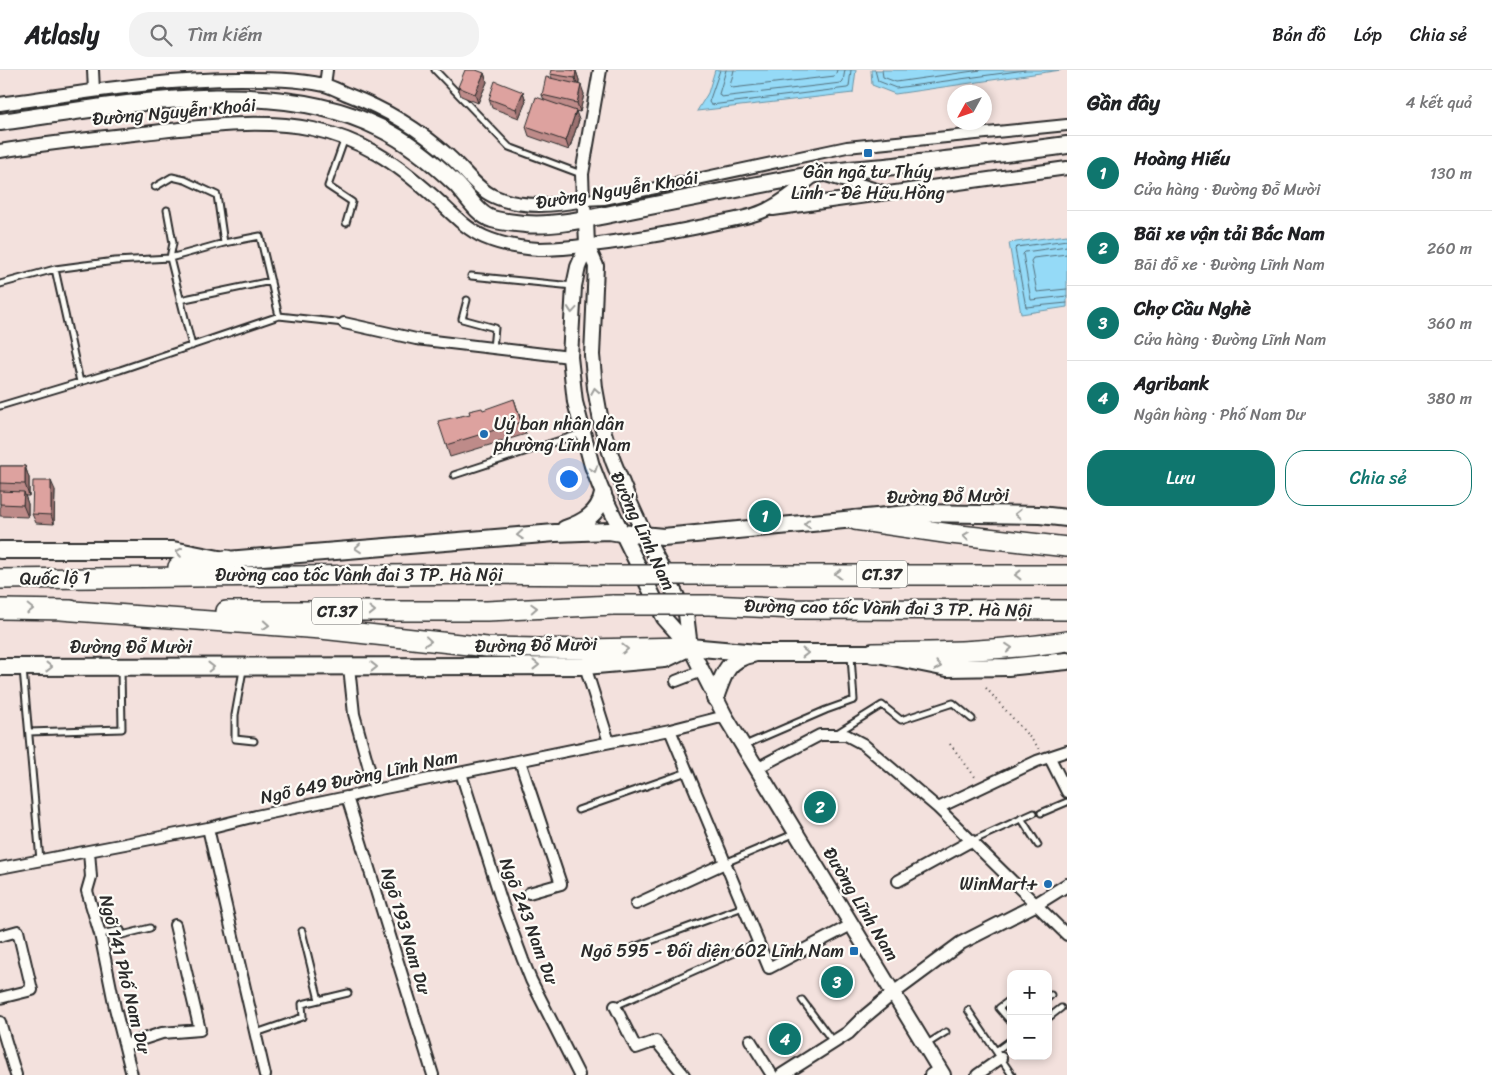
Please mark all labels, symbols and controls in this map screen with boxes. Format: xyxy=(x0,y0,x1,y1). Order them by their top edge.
search box xyxy=(129,12,479,57)
text: Atlasly xyxy=(25,14,99,56)
text: Tìm kiếm xyxy=(187,18,262,51)
text: Bản đồ xyxy=(1272,19,1326,51)
text: Lớp xyxy=(1354,19,1382,51)
text: Chia sẻ xyxy=(1410,19,1467,51)
icon: search xyxy=(147,21,175,49)
text: Gần đây xyxy=(1087,84,1160,122)
north arrow xyxy=(947,85,992,130)
text: 4 kết quả xyxy=(1406,88,1472,117)
street label: Đường Nguyễn Khoái xyxy=(91,89,258,135)
text: Hoàng Hiếu xyxy=(1134,142,1230,175)
marker: Gần ngã tư Thúy Lĩnh - Đê Hữu Hồng xyxy=(862,147,874,159)
place label: Gần ngã tư Thúy Lĩnh - Đê Hữu Hồng xyxy=(791,156,945,209)
text: 1 xyxy=(1100,159,1106,188)
text: 130 m xyxy=(1430,159,1472,188)
street label: Đường Nguyễn Khoái xyxy=(534,161,701,219)
text: Cửa hàng · Đường Đỗ Mười xyxy=(1134,175,1320,204)
text: Bãi xe vận tải Bắc Nam xyxy=(1134,217,1325,250)
text: 2 xyxy=(1098,234,1108,263)
text: 260 m xyxy=(1427,234,1472,263)
text: Bãi đỗ xe · Đường Lĩnh Nam xyxy=(1134,250,1325,279)
text: Chợ Cầu Nghè xyxy=(1134,292,1251,325)
one-way arrow xyxy=(567,306,578,314)
text: 3 xyxy=(1099,309,1107,338)
text: 360 m xyxy=(1428,309,1472,338)
text: Cửa hàng · Đường Lĩnh Nam xyxy=(1134,325,1326,354)
text: Agribank xyxy=(1134,367,1209,400)
text: 4 xyxy=(1098,384,1108,413)
text: 380 m xyxy=(1427,384,1472,413)
one-way arrow xyxy=(591,387,601,395)
text: Ngân hàng · Phố Nam Dư xyxy=(1134,400,1305,429)
place label: Uỷ ban nhân dân phường Lĩnh Nam xyxy=(493,408,631,461)
marker: Uỷ ban nhân dân phường Lĩnh Nam xyxy=(478,428,490,440)
button: Lưu xyxy=(1087,450,1275,506)
button: Chia sẻ xyxy=(1285,450,1472,506)
one-way arrow xyxy=(588,465,598,473)
your location xyxy=(556,466,582,492)
street label: Đường Lĩnh Nam xyxy=(601,466,685,596)
street label: Đường Đỗ Mười xyxy=(887,479,1010,513)
pin: 1 xyxy=(749,497,781,535)
one-way arrow xyxy=(1014,509,1022,519)
one-way arrow xyxy=(802,519,810,530)
one-way arrow xyxy=(516,530,524,541)
one-way arrow xyxy=(962,531,970,542)
one-way arrow xyxy=(354,542,362,553)
one-way arrow xyxy=(174,547,183,557)
street label: Đường cao tốc Vành đai 3 TP. Hà Nội xyxy=(215,559,504,591)
road number: CT.37 xyxy=(857,560,907,588)
street label: Quốc lộ 1 xyxy=(19,561,91,595)
one-way arrow xyxy=(834,569,842,579)
one-way arrow xyxy=(1014,570,1022,580)
street label: Đường cao tốc Vành đai 3 TP. Hà Nội xyxy=(744,589,1033,627)
road number: CT.37 xyxy=(312,598,362,624)
one-way arrow xyxy=(530,603,538,614)
one-way arrow xyxy=(26,604,34,614)
one-way arrow xyxy=(368,606,376,616)
one-way arrow xyxy=(262,620,270,631)
street label: Đường Đỗ Mười xyxy=(475,628,598,662)
street label: Đường Đỗ Mười xyxy=(70,631,193,663)
one-way arrow xyxy=(424,635,432,646)
one-way arrow xyxy=(621,643,629,654)
one-way arrow xyxy=(1005,643,1013,654)
one-way arrow xyxy=(802,648,810,658)
one-way arrow xyxy=(532,660,540,671)
one-way arrow xyxy=(933,660,942,671)
one-way arrow xyxy=(45,662,53,673)
one-way arrow xyxy=(208,662,215,672)
one-way arrow xyxy=(370,662,378,672)
street label: Ngõ 649 Đường Lĩnh Nam xyxy=(257,740,461,814)
pin: 2 xyxy=(804,788,836,826)
street label: Đường Lĩnh Nam xyxy=(814,841,908,968)
street label: Ngõ 243 Nam Dư xyxy=(490,853,569,991)
street label: Ngõ 193 Nam Dư xyxy=(372,864,441,1000)
place label: WinMart+ xyxy=(959,868,1038,900)
marker: WinMart+ xyxy=(1042,878,1054,890)
street label: Ngõ 141 Phố Nam Dư xyxy=(90,891,161,1059)
place label: Ngõ 595 - Đối diện 602 Lĩnh Nam xyxy=(581,935,844,967)
marker: Ngõ 595 - Đối diện 602 Lĩnh Nam xyxy=(848,945,860,957)
pin: 3 xyxy=(821,963,853,1001)
map controls xyxy=(1007,970,1052,1060)
button: + xyxy=(1007,970,1052,1015)
button: − xyxy=(1007,1015,1052,1060)
pin: 4 xyxy=(769,1020,801,1058)

